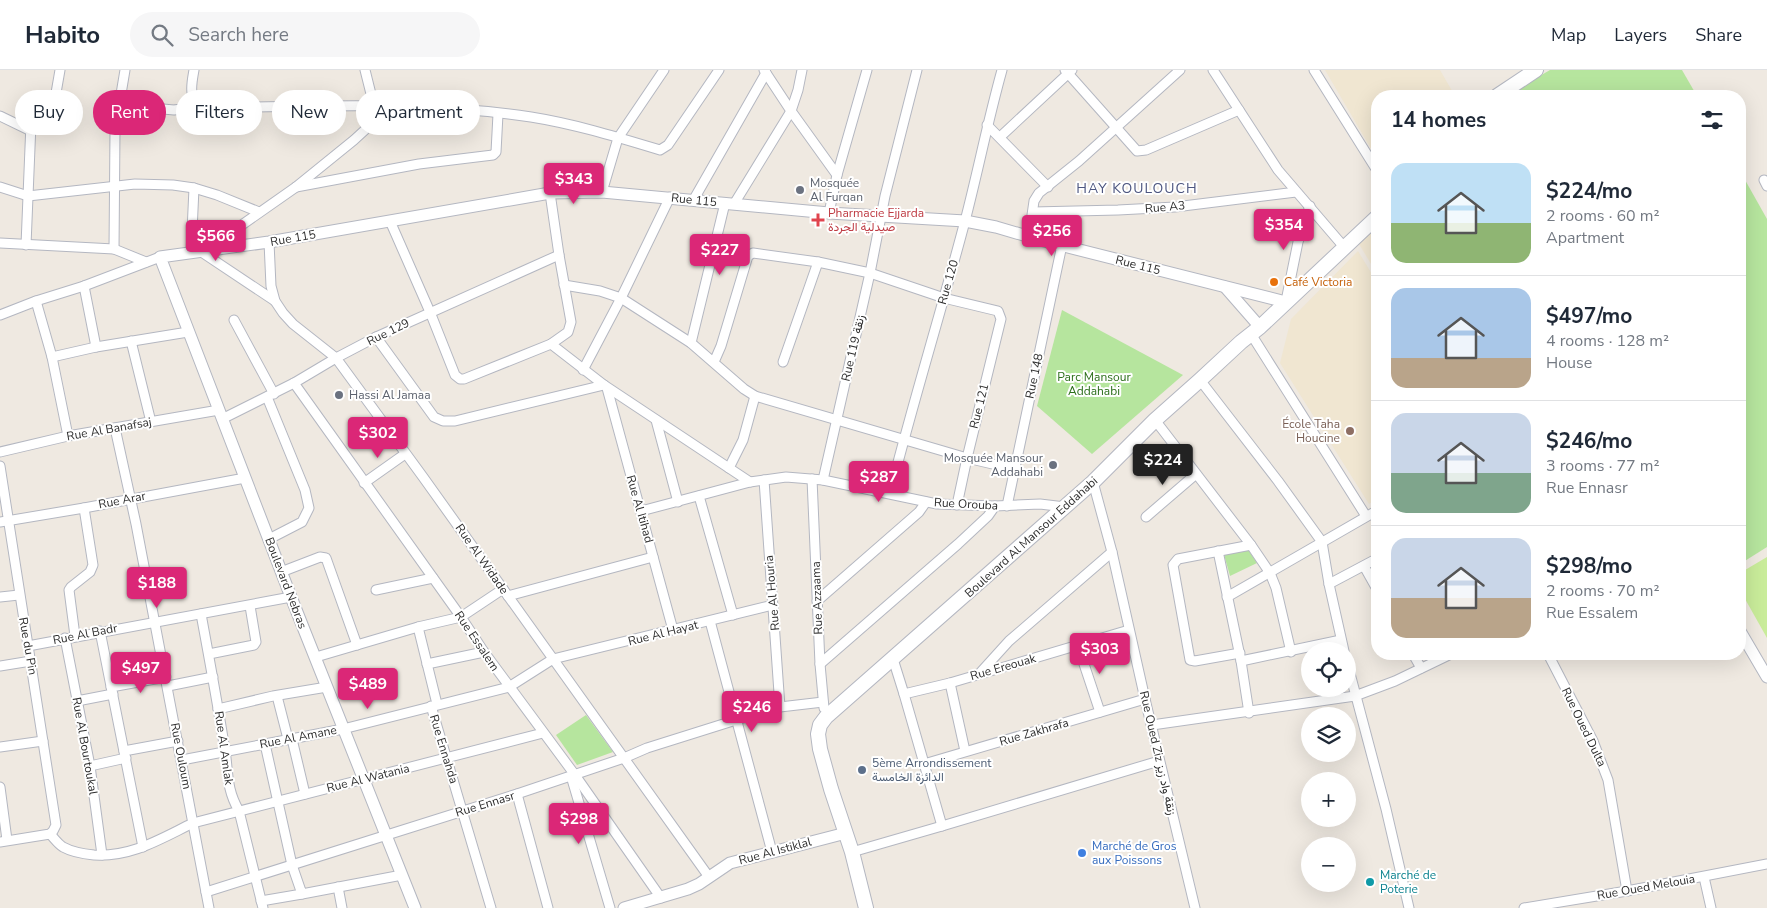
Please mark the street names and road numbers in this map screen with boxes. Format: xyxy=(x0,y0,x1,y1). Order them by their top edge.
street label: Rue 115 xyxy=(670,190,718,210)
street label: Rue A3 xyxy=(1144,197,1186,217)
street label: Rue 115 xyxy=(269,226,317,250)
street label: Rue 115 xyxy=(1114,252,1162,278)
street label: Rue 120 xyxy=(934,258,962,306)
street label: Rue 119 زنقة xyxy=(838,313,868,383)
street label: Rue 129 xyxy=(364,315,412,349)
street label: Rue 148 xyxy=(1021,352,1047,400)
street label: Rue 121 xyxy=(966,382,992,430)
street label: Rue Al Banafsaj xyxy=(65,414,153,444)
street label: Rue Al Itihad xyxy=(623,473,657,545)
street label: Boulevard Al Mansour Eddahabi xyxy=(961,473,1101,601)
street label: Rue Arar xyxy=(97,487,148,512)
street label: Rue Orouba xyxy=(933,494,999,514)
street label: Rue Al Widade xyxy=(452,521,512,597)
street label: Boulevard Nebras xyxy=(261,535,311,631)
street label: Rue Al Houria xyxy=(761,555,783,631)
street label: Rue Azzaama xyxy=(808,561,826,635)
street label: Rue Essalem xyxy=(451,608,503,674)
street label: Rue du Pin xyxy=(15,616,41,676)
street label: Rue Al Hayat xyxy=(626,616,700,649)
street label: Rue Al Badr xyxy=(51,620,119,648)
street label: Rue Ereouak xyxy=(968,650,1039,684)
street label: Rue Oued Dulta xyxy=(1558,685,1610,769)
street label: Rue Oued Ziz زنقة واد زيز xyxy=(1136,689,1180,817)
street label: Rue Al Bourtoukal xyxy=(69,696,102,797)
street label: Rue Al Amlak xyxy=(211,710,237,787)
street label: Rue Ennahda xyxy=(426,713,462,785)
street label: Rue Zakhrafa xyxy=(998,714,1070,750)
street label: Rue Ouloum xyxy=(167,721,195,791)
street label: Rue Al Amane xyxy=(258,722,338,752)
street label: Rue Al Watania xyxy=(325,760,411,796)
street label: Rue Ennasr xyxy=(453,787,517,821)
street label: Rue Al Istiklal xyxy=(737,833,814,868)
street label: Rue Oued Melouia xyxy=(1596,870,1696,904)

